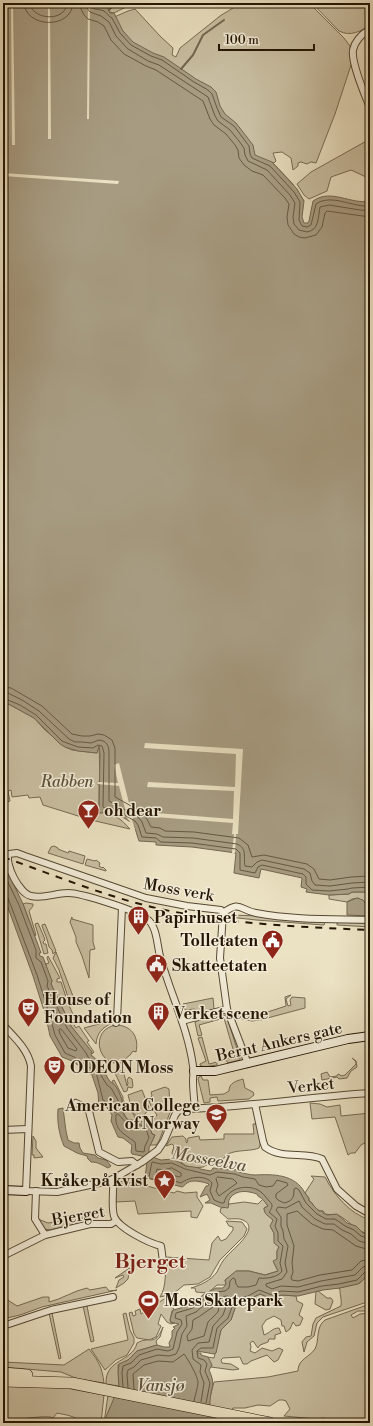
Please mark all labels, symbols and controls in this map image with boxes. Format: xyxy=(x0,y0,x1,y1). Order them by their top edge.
scale bar xyxy=(219,26,314,52)
text: 100 m xyxy=(225,33,259,48)
park label: Rabben xyxy=(39,772,95,792)
bar icon: oh dear xyxy=(75,797,101,830)
place label: oh dear xyxy=(104,801,161,821)
street label: Moss verk xyxy=(142,874,217,906)
building icon: Papirhuset xyxy=(125,904,151,937)
place label: Papirhuset xyxy=(154,908,237,928)
public building icon: Tolletaten xyxy=(260,927,286,960)
place label: Tolletaten xyxy=(181,931,258,951)
public building icon: Skatteetaten xyxy=(143,952,169,985)
place label: Skatteetaten xyxy=(172,956,267,976)
place label: House of Foundation xyxy=(44,990,132,1028)
theatre icon: House of Foundation xyxy=(15,995,41,1028)
building icon: Verket scene xyxy=(145,1000,171,1033)
place label: Verket scene xyxy=(173,1004,269,1024)
street label: Bernt Ankers gate xyxy=(213,1018,344,1066)
theatre icon: ODEON Moss xyxy=(41,1054,67,1087)
place label: ODEON Moss xyxy=(70,1058,174,1078)
street label: Verket xyxy=(286,1074,336,1098)
place label: American College of Norway xyxy=(64,1096,201,1134)
school or university icon: American College of Norway xyxy=(203,1101,229,1134)
water label: Mosseelva xyxy=(170,1143,249,1177)
place icon: Kråke på kvist xyxy=(151,1167,177,1200)
place label: Kråke på kvist xyxy=(41,1171,148,1191)
street label: Bjerget xyxy=(49,1201,106,1231)
district label: Bjerget xyxy=(114,1250,187,1275)
sports icon: Moss Skatepark xyxy=(136,1287,162,1320)
place label: Moss Skatepark xyxy=(164,1291,284,1311)
water label: Vansjø xyxy=(137,1375,186,1397)

